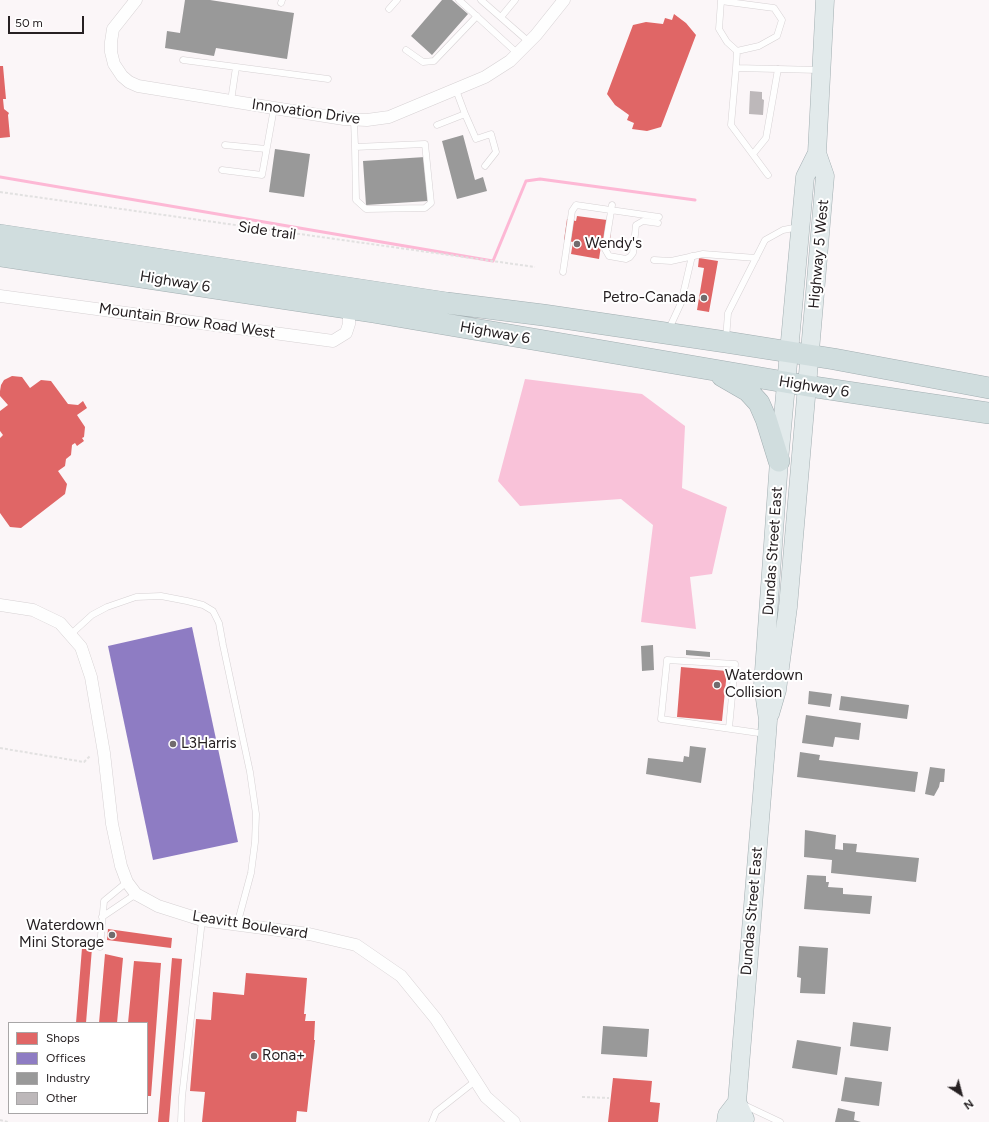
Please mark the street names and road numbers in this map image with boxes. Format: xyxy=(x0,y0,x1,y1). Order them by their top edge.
street label: Innovation Drive xyxy=(251,95,361,129)
street label: Highway 5 West xyxy=(805,199,833,309)
street label: Side trail xyxy=(237,218,297,244)
street label: Highway 6 xyxy=(139,268,211,296)
street label: Mountain Brow Road West xyxy=(98,300,276,342)
street label: Highway 6 xyxy=(458,318,532,348)
street label: Highway 6 xyxy=(778,373,850,401)
street label: Dundas Street East xyxy=(760,486,786,616)
street label: Dundas Street East xyxy=(737,846,767,976)
street label: Leavitt Boulevard xyxy=(191,907,309,943)

